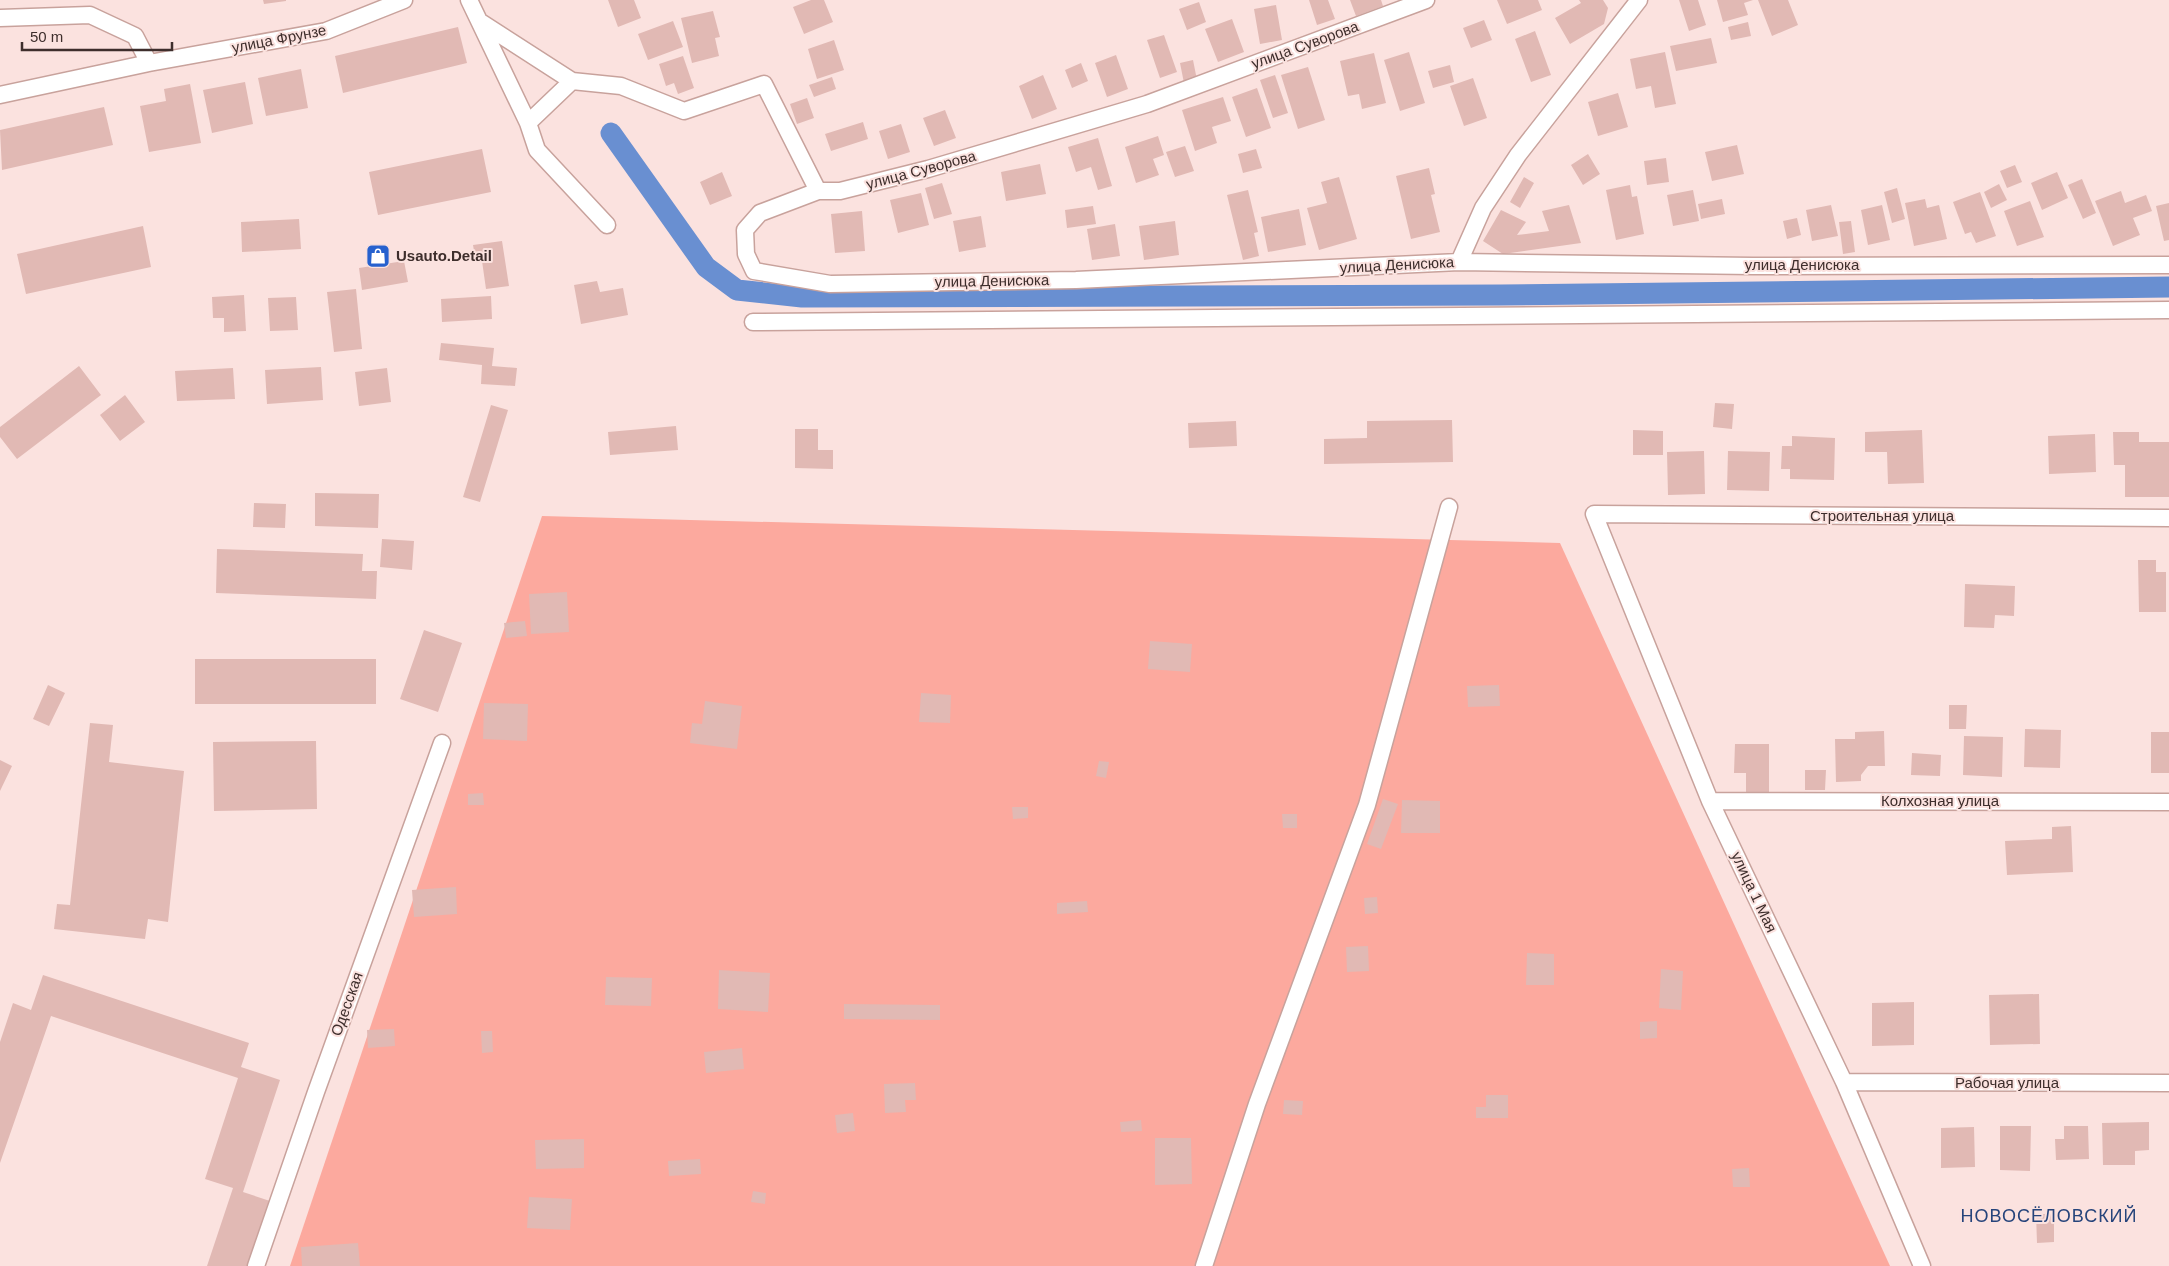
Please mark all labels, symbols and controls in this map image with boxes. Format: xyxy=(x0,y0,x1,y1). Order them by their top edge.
street label: улица Суворова xyxy=(1249,17,1361,72)
scale bar xyxy=(22,20,172,52)
street label: улица Фрунзе xyxy=(230,21,328,56)
text: 50 m xyxy=(30,28,63,45)
street label: улица Суворова xyxy=(864,147,978,192)
shop icon: Usauto.Detail xyxy=(365,243,391,269)
place label: Usauto.Detail xyxy=(396,247,492,264)
street label: улица Денисюка xyxy=(1339,253,1455,276)
street label: улица Денисюка xyxy=(1745,256,1860,273)
street label: улица Денисюка xyxy=(935,271,1050,290)
street label: Строительная улица xyxy=(1810,507,1955,524)
street label: Колхозная улица xyxy=(1881,792,2000,809)
street label: улица 1 Мая xyxy=(1728,849,1781,935)
street label: Одесская xyxy=(327,970,366,1038)
street label: Рабочая улица xyxy=(1955,1074,2060,1091)
district label: НОВОСЁЛОВСКИЙ xyxy=(1960,1205,2138,1226)

